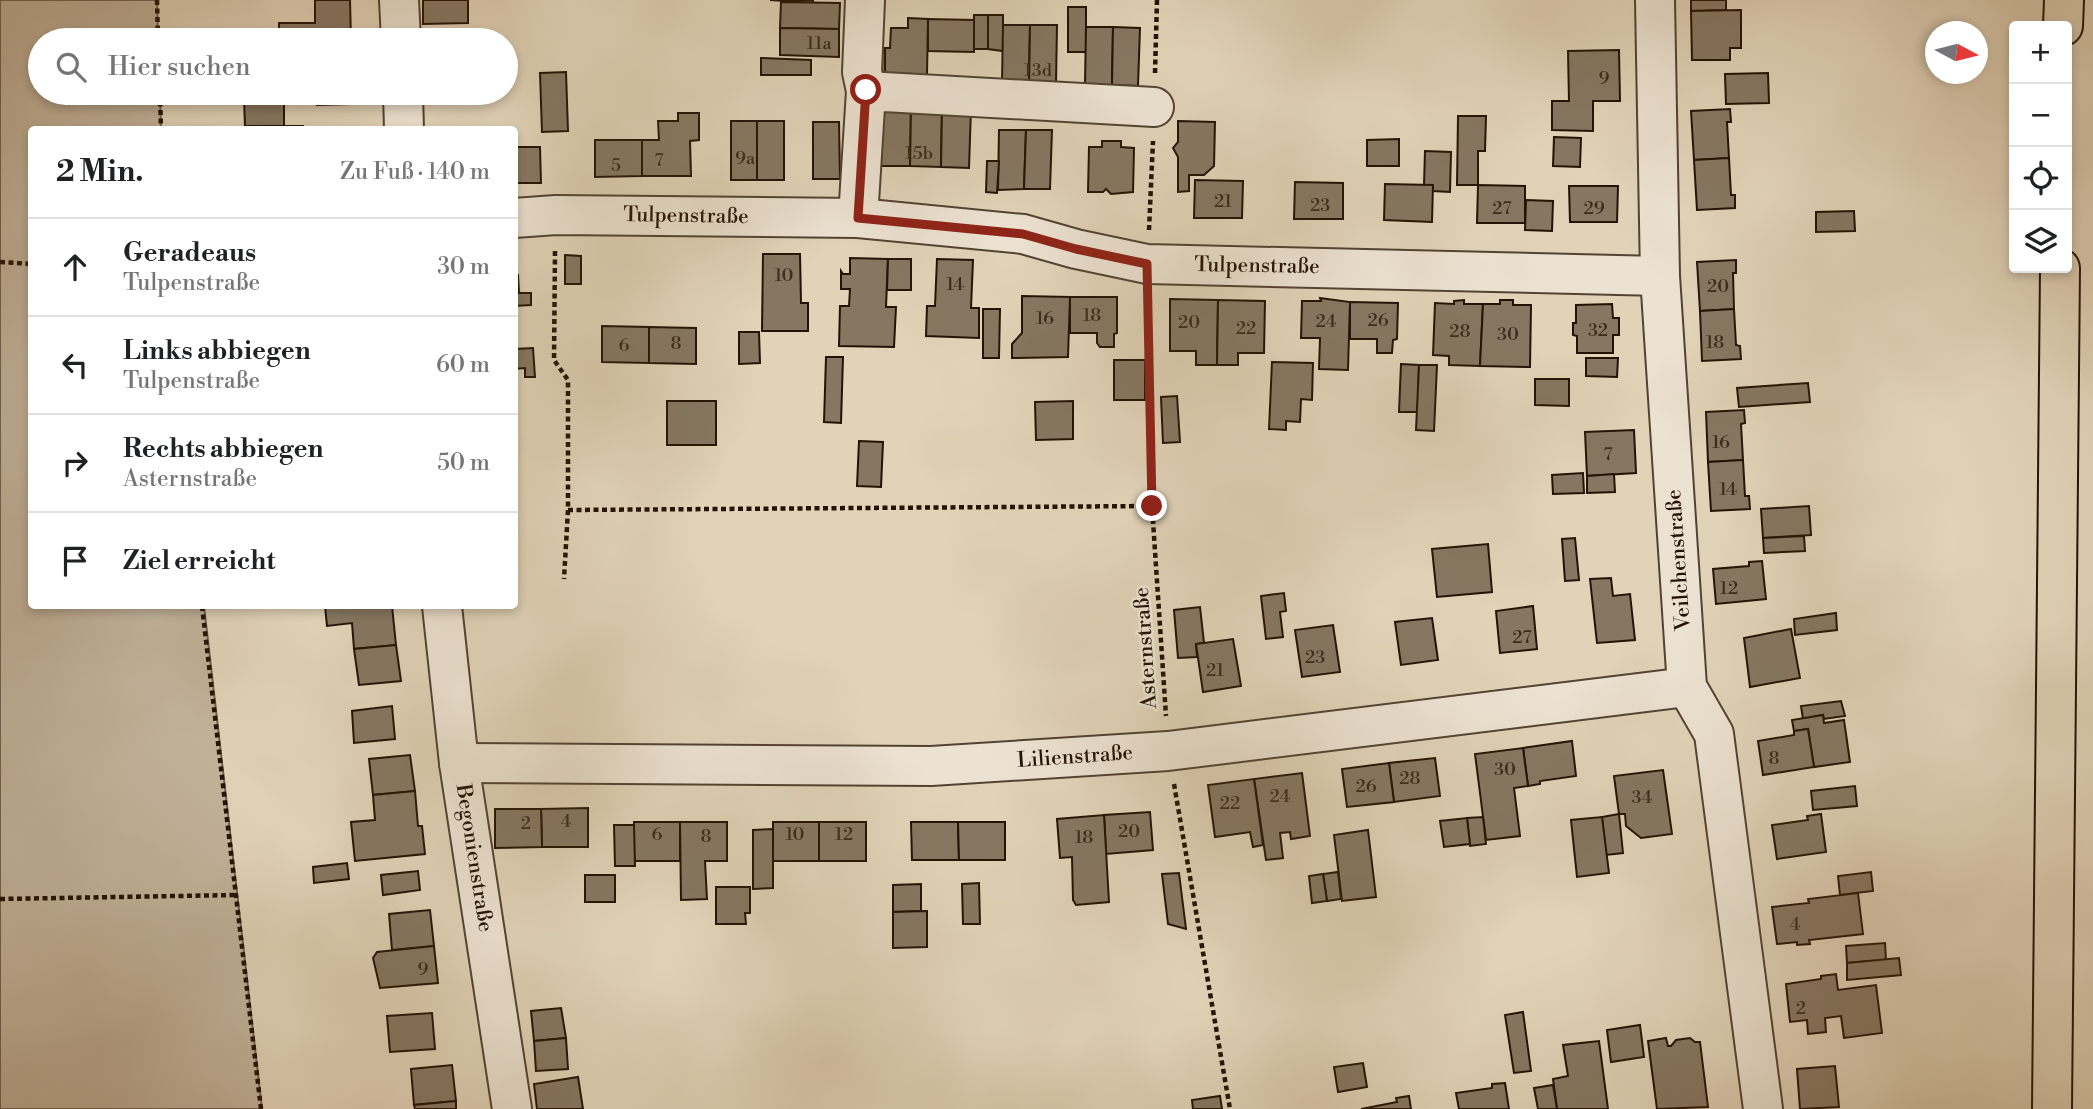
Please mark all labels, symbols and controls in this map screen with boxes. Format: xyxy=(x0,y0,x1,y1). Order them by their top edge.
north arrow xyxy=(1925,21,1988,84)
map controls xyxy=(2009,21,2072,273)
button: + xyxy=(2009,21,2072,84)
search box xyxy=(28,28,518,105)
house number: 11a xyxy=(806,32,832,55)
icon: search xyxy=(52,48,90,86)
text: Hier suchen xyxy=(108,51,250,83)
house number: 13d xyxy=(1024,59,1053,82)
house number: 9 xyxy=(1599,67,1610,90)
route start xyxy=(850,74,881,105)
button: − xyxy=(2009,84,2072,147)
house number: 15b xyxy=(905,142,933,165)
house number: 9a xyxy=(735,147,756,170)
button: locate xyxy=(2009,147,2072,210)
house number: 7 xyxy=(654,149,664,172)
text: 2 Min. xyxy=(56,153,144,191)
house number: 5 xyxy=(611,154,621,177)
text: Zu Fuß · 140 m xyxy=(340,158,490,186)
house number: 21 xyxy=(1214,190,1232,213)
house number: 23 xyxy=(1310,194,1330,217)
house number: 27 xyxy=(1492,197,1512,220)
house number: 29 xyxy=(1583,197,1605,220)
street label: Tulpenstraße xyxy=(623,202,749,230)
button: layers xyxy=(2009,210,2072,273)
text: Geradeaus xyxy=(123,237,256,269)
icon: ahead xyxy=(56,248,94,286)
street label: Tulpenstraße xyxy=(1194,252,1320,280)
text: 30 m xyxy=(437,253,490,281)
house number: 10 xyxy=(774,264,794,287)
text: Tulpenstraße xyxy=(123,269,260,297)
house number: 14 xyxy=(946,273,964,296)
house number: 20 xyxy=(1707,275,1729,298)
house number: 18 xyxy=(1083,304,1101,327)
house number: 16 xyxy=(1036,307,1054,330)
house number: 26 xyxy=(1367,309,1389,332)
house number: 24 xyxy=(1315,310,1337,333)
house number: 20 xyxy=(1178,311,1200,334)
house number: 22 xyxy=(1236,317,1256,340)
house number: 32 xyxy=(1588,319,1608,342)
house number: 28 xyxy=(1449,320,1471,343)
house number: 30 xyxy=(1497,323,1519,346)
house number: 18 xyxy=(1706,331,1724,354)
house number: 8 xyxy=(670,332,682,355)
house number: 6 xyxy=(619,334,630,357)
text: Links abbiegen xyxy=(123,335,311,367)
icon: left xyxy=(56,346,94,384)
text: 60 m xyxy=(436,351,490,379)
text: Tulpenstraße xyxy=(123,367,260,395)
house number: 16 xyxy=(1712,431,1730,454)
text: Rechts abbiegen xyxy=(123,433,323,465)
house number: 7 xyxy=(1603,443,1613,466)
icon: right xyxy=(56,444,94,482)
text: 50 m xyxy=(437,449,490,477)
text: Asternstraße xyxy=(123,465,257,493)
house number: 14 xyxy=(1719,478,1737,501)
street label: Veilchenstraße xyxy=(1661,488,1697,633)
route end xyxy=(1136,490,1167,521)
icon: arrive xyxy=(56,542,94,580)
text: Ziel erreicht xyxy=(123,545,275,577)
house number: 12 xyxy=(1720,577,1738,600)
street label: Asternstraße xyxy=(1129,586,1163,711)
house number: 27 xyxy=(1512,626,1532,649)
house number: 23 xyxy=(1305,646,1325,669)
house number: 21 xyxy=(1206,659,1224,682)
street label: Lilienstraße xyxy=(1016,740,1134,774)
house number: 8 xyxy=(1768,747,1780,770)
house number: 30 xyxy=(1494,758,1516,781)
house number: 28 xyxy=(1399,767,1421,790)
house number: 26 xyxy=(1355,775,1377,798)
street label: Begonienstraße xyxy=(449,781,499,934)
house number: 24 xyxy=(1269,785,1291,808)
house number: 34 xyxy=(1632,786,1653,809)
house number: 22 xyxy=(1220,792,1240,815)
house number: 4 xyxy=(561,810,572,833)
house number: 2 xyxy=(521,812,531,835)
house number: 20 xyxy=(1118,820,1140,843)
house number: 6 xyxy=(652,823,663,846)
house number: 10 xyxy=(785,823,805,846)
house number: 12 xyxy=(835,823,853,846)
house number: 8 xyxy=(700,825,712,848)
house number: 18 xyxy=(1075,826,1093,849)
house number: 4 xyxy=(1790,913,1801,936)
house number: 9 xyxy=(418,958,429,981)
house number: 2 xyxy=(1796,997,1806,1020)

